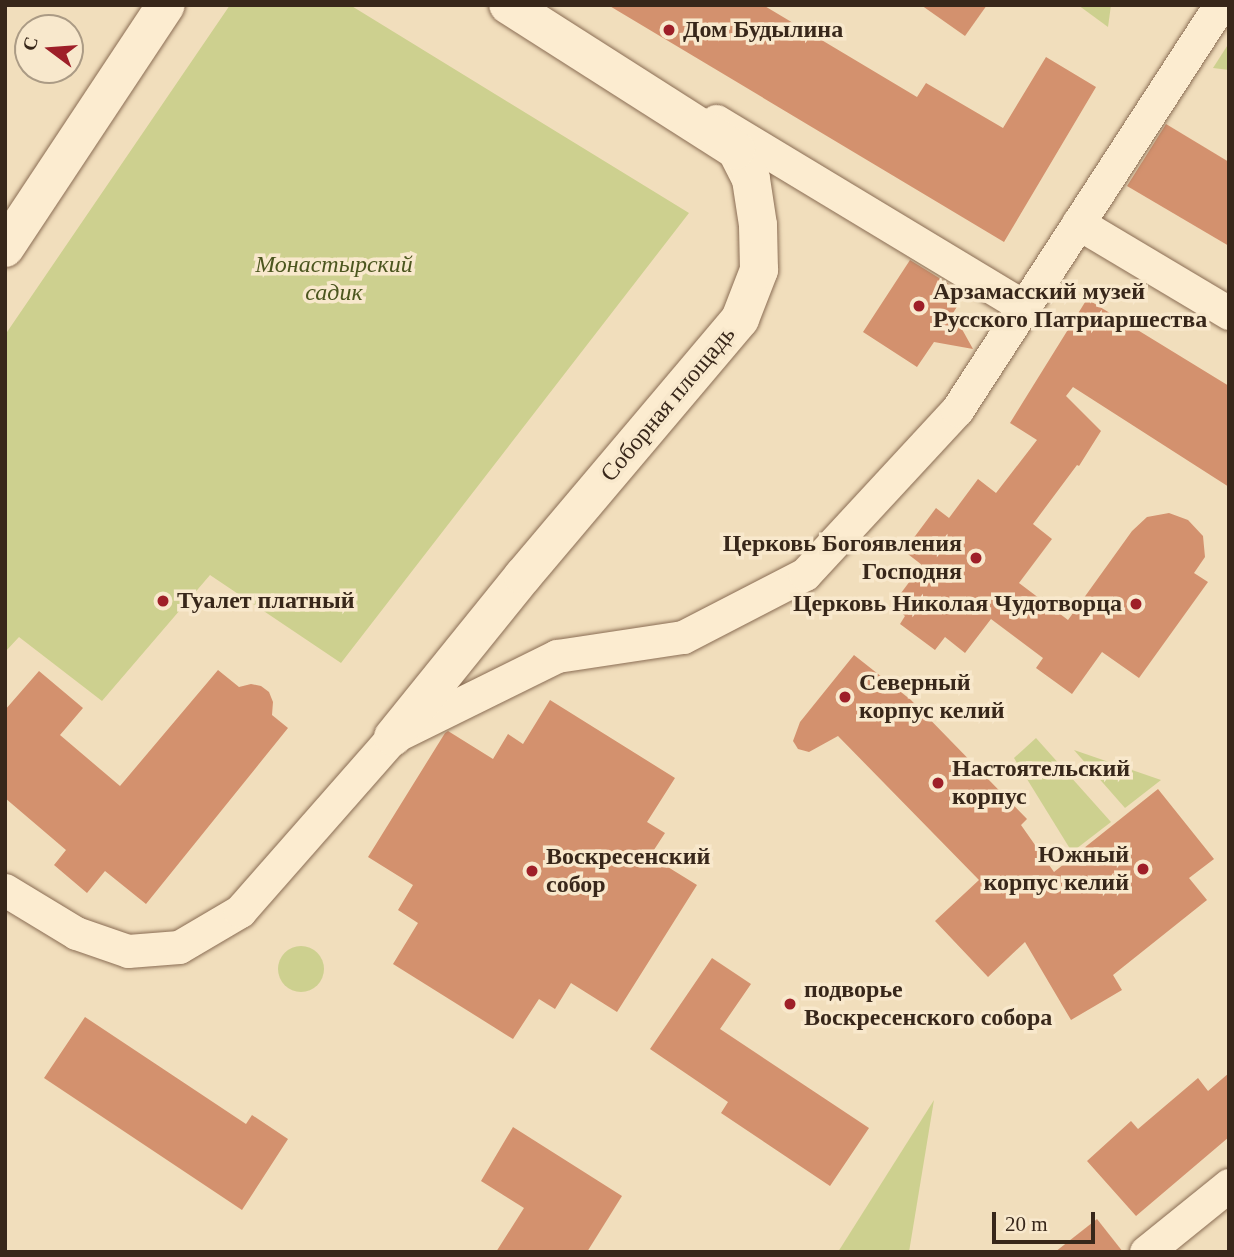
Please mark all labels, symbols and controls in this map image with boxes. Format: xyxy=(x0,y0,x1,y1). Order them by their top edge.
north arrow xyxy=(14,14,84,84)
place label: Дом Будылина xyxy=(683,16,843,44)
marker: Дом Будылина xyxy=(661,22,677,38)
text: С xyxy=(18,34,42,53)
park label: Монастырский садик xyxy=(255,251,413,307)
place label: Арзамасский музей Русского Патриаршества xyxy=(933,278,1207,334)
marker: Арзамасский музей Русского Патриаршества xyxy=(911,298,927,314)
street label: Соборная площадь xyxy=(595,320,741,488)
place label: Церковь Богоявления Господня xyxy=(723,530,962,586)
marker: Церковь Богоявления Господня xyxy=(968,550,984,566)
place label: Туалет платный xyxy=(177,587,354,615)
place label: Церковь Николая Чудотворца xyxy=(793,590,1122,618)
marker: Туалет платный xyxy=(155,593,171,609)
marker: Церковь Николая Чудотворца xyxy=(1128,596,1144,612)
place label: Северный корпус келий xyxy=(859,669,1005,725)
marker: Северный корпус келий xyxy=(837,689,853,705)
place label: Настоятельский корпус xyxy=(952,755,1130,811)
marker: Настоятельский корпус xyxy=(930,775,946,791)
place label: Южный корпус келий xyxy=(983,841,1129,897)
place label: Воскресенский собор xyxy=(546,843,710,899)
marker: Южный корпус келий xyxy=(1135,861,1151,877)
marker: Воскресенский собор xyxy=(524,863,540,879)
place label: подворье Воскресенского собора xyxy=(804,976,1052,1032)
marker: подворье Воскресенского собора xyxy=(782,996,798,1012)
scale bar xyxy=(996,1198,1099,1242)
text: 20 m xyxy=(1005,1212,1048,1236)

